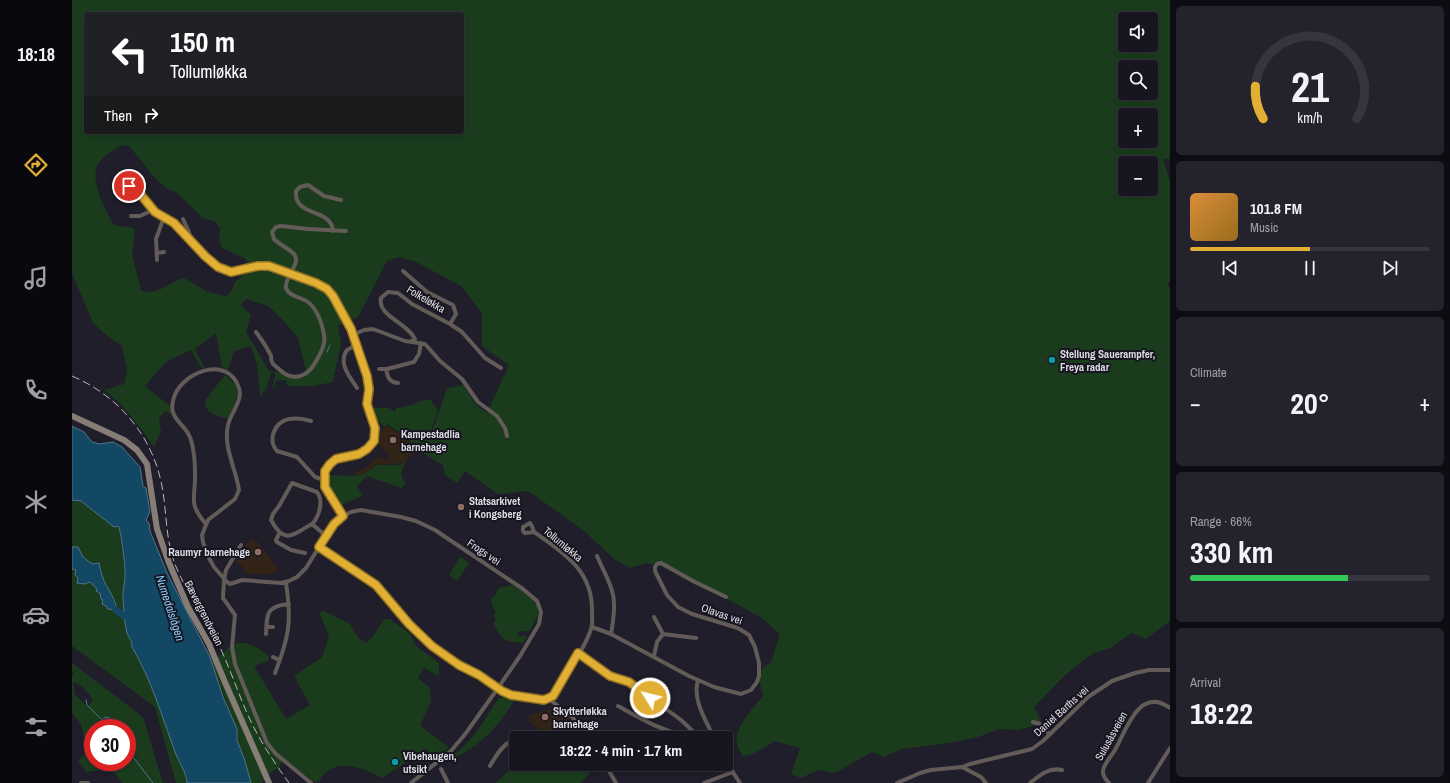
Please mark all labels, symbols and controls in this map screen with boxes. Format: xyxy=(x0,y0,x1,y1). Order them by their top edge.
map controls xyxy=(1118,12,1158,196)
button: sound xyxy=(1118,12,1158,52)
text: 150 m xyxy=(170,23,235,61)
icon: left xyxy=(104,28,156,80)
text: 18:18 xyxy=(17,42,55,67)
text: Tollumløkka xyxy=(170,59,247,84)
text: 21 xyxy=(1291,59,1329,115)
button: search xyxy=(1118,60,1158,100)
icon: right xyxy=(140,104,162,126)
text: Then xyxy=(104,105,132,126)
text: km/h xyxy=(1297,107,1323,126)
button: + xyxy=(1118,108,1158,148)
icon: directions xyxy=(22,151,50,179)
button: − xyxy=(1118,156,1158,196)
pin xyxy=(112,169,146,203)
icon: arrive xyxy=(118,175,140,197)
text: 101.8 FM xyxy=(1250,198,1302,219)
text: Music xyxy=(1250,219,1278,236)
icon: previous xyxy=(1219,257,1241,279)
icon: pause xyxy=(1299,257,1321,279)
icon: next xyxy=(1379,257,1401,279)
icon: music xyxy=(22,264,50,292)
street label: Folkeløkka xyxy=(404,282,448,316)
place label: Stellung Sauerampfer, Freya radar xyxy=(1060,347,1156,374)
marker: Stellung Sauerampfer, Freya radar xyxy=(1047,355,1057,365)
text: Climate xyxy=(1190,364,1227,381)
icon: phone xyxy=(22,376,50,404)
text: 20° xyxy=(1290,383,1330,423)
text: − xyxy=(1190,388,1201,418)
text: + xyxy=(1419,388,1430,418)
place label: Kampestadlia barnehage xyxy=(401,427,460,454)
marker: Kampestadlia barnehage xyxy=(388,435,398,445)
icon: climate xyxy=(22,488,50,516)
place label: Statsarkivet i Kongsberg xyxy=(469,494,522,521)
marker: Statsarkivet i Kongsberg xyxy=(456,502,466,512)
text: Range · 66% xyxy=(1190,513,1252,530)
street label: Tollumløkka xyxy=(540,523,586,565)
text: 330 km xyxy=(1190,532,1273,572)
street label: Frogs vei xyxy=(464,536,504,568)
place label: Raumyr barnehage xyxy=(168,545,250,559)
marker: Raumyr barnehage xyxy=(253,547,263,557)
water label: Numedalslågen xyxy=(152,573,188,643)
street label: Bævergrendveien xyxy=(181,578,227,648)
street label: Olavas vei xyxy=(700,600,744,628)
icon: car xyxy=(22,601,50,629)
text: Arrival xyxy=(1190,674,1221,691)
position arrow xyxy=(629,677,671,719)
street label: Daniel Barths vei xyxy=(1031,683,1091,739)
text: 18:22 xyxy=(1190,693,1253,733)
place label: Skytterløkka barnehage xyxy=(553,704,607,731)
street label: Sulusåsveien xyxy=(1092,709,1130,763)
marker: Skytterløkka barnehage xyxy=(540,712,550,722)
icon: filters xyxy=(22,713,50,741)
speed limit sign: 30 xyxy=(84,719,136,771)
text: 18:22 · 4 min · 1.7 km xyxy=(560,740,682,761)
place label: Vibehaugen, utsikt xyxy=(403,749,457,776)
marker: Vibehaugen, utsikt xyxy=(390,757,400,767)

